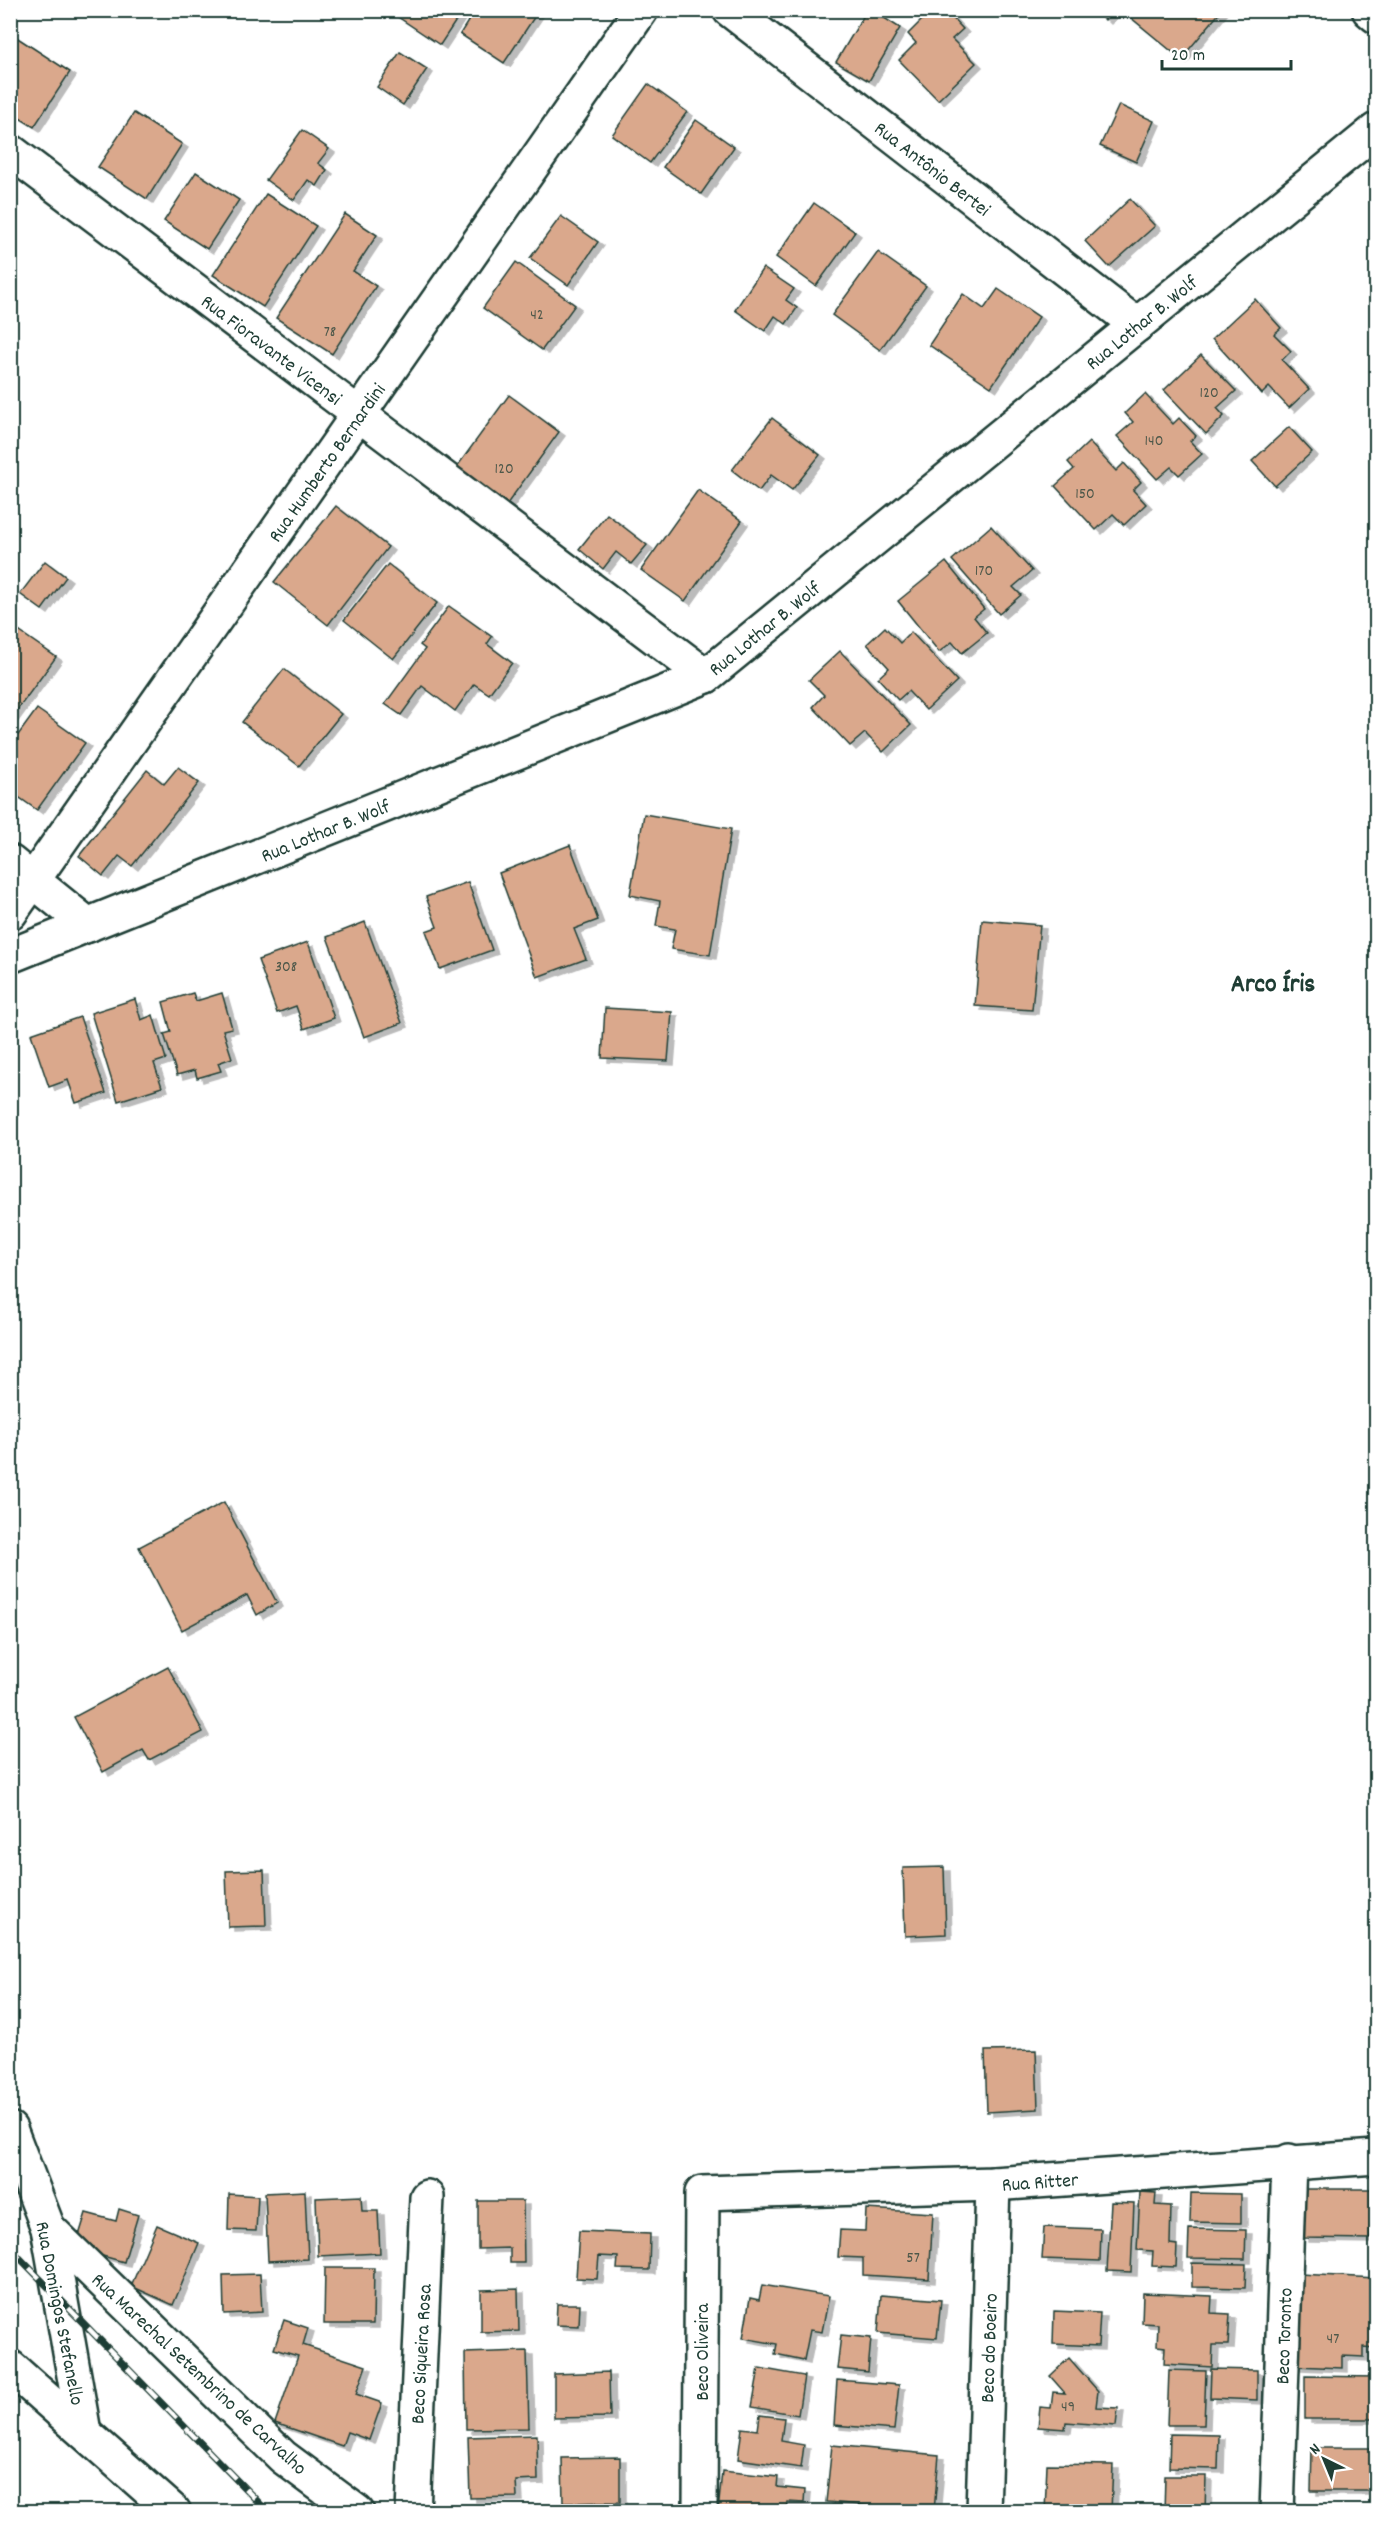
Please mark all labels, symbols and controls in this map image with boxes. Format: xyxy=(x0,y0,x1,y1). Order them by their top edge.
scale bar xyxy=(1162,33,1291,71)
text: 20 m xyxy=(1171,44,1205,69)
street label: Rua Antônio Bertei xyxy=(867,116,995,225)
street label: Rua Lothar B. Wolf xyxy=(1081,270,1206,378)
street label: Rua Fioravante Vicensi xyxy=(194,289,347,414)
house number: 42 xyxy=(530,304,544,327)
house number: 78 xyxy=(324,321,336,344)
street label: Rua Humberto Bernardini xyxy=(263,378,394,549)
house number: 120 xyxy=(1199,382,1219,405)
house number: 140 xyxy=(1145,430,1163,453)
house number: 120 xyxy=(494,458,514,481)
house number: 150 xyxy=(1075,483,1095,506)
house number: 170 xyxy=(975,560,993,583)
street label: Rua Lothar B. Wolf xyxy=(704,576,829,684)
street label: Rua Lothar B. Wolf xyxy=(257,794,396,871)
house number: 308 xyxy=(275,956,297,979)
district label: Arco Íris xyxy=(1231,967,1315,1004)
street label: Rua Ritter xyxy=(1001,2167,1080,2201)
street label: Rua Domingos Stefanello xyxy=(26,2219,90,2408)
house number: 57 xyxy=(906,2247,920,2270)
street label: Rua Marechal Setembrino de Carvalho xyxy=(84,2268,312,2483)
street label: Beco Siqueira Rosa xyxy=(405,2283,441,2425)
street label: Beco Toronto xyxy=(1270,2287,1302,2385)
street label: Beco do Boeiro xyxy=(975,2293,1007,2403)
street label: Beco Oliveira xyxy=(690,2303,718,2401)
house number: 47 xyxy=(1327,2328,1339,2351)
house number: 49 xyxy=(1061,2396,1075,2419)
north arrow xyxy=(1294,2429,1354,2489)
text: N xyxy=(1305,2439,1326,2461)

